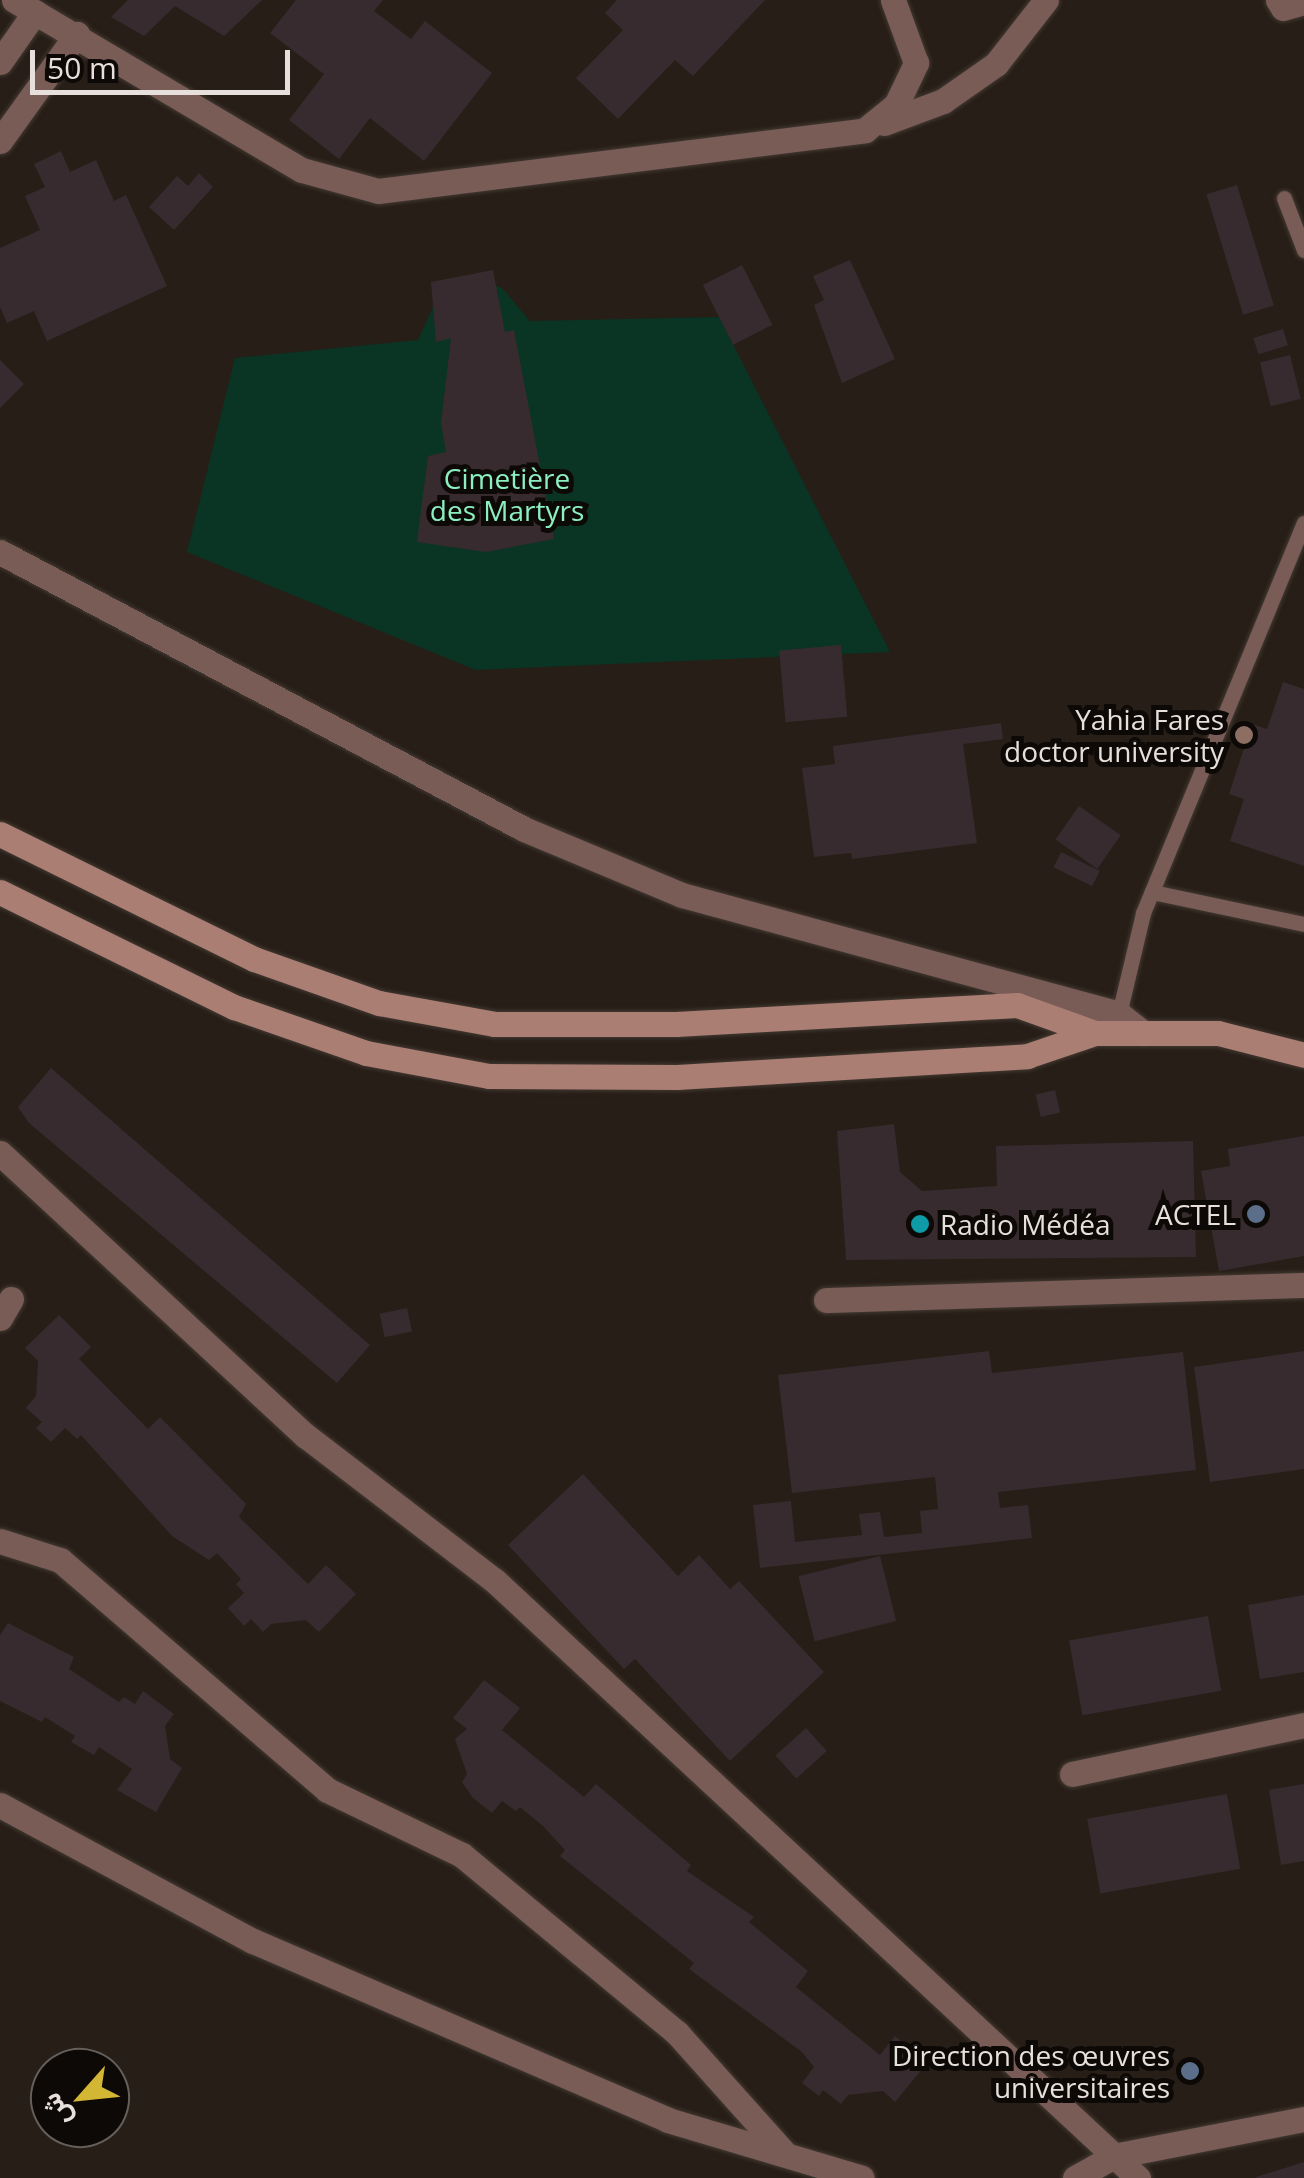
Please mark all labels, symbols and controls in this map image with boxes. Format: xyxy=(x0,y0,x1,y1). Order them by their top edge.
scale bar xyxy=(35,30,295,92)
text: 50 m xyxy=(47,47,117,88)
park label: Cimetière des Martyrs xyxy=(430,461,584,527)
place label: Yahia Fares doctor university xyxy=(1004,702,1224,768)
marker: Yahia Fares doctor university xyxy=(1233,724,1255,746)
place label: ACTEL xyxy=(1155,1197,1236,1231)
marker: ACTEL xyxy=(1245,1203,1267,1225)
place label: Radio Médéa xyxy=(940,1207,1110,1241)
marker: Radio Médéa xyxy=(909,1213,931,1235)
place label: Direction des œuvres universitaires xyxy=(892,2038,1170,2104)
north arrow xyxy=(30,2048,130,2148)
marker: Direction des œuvres universitaires xyxy=(1179,2060,1201,2082)
text: ش xyxy=(30,2087,80,2134)

